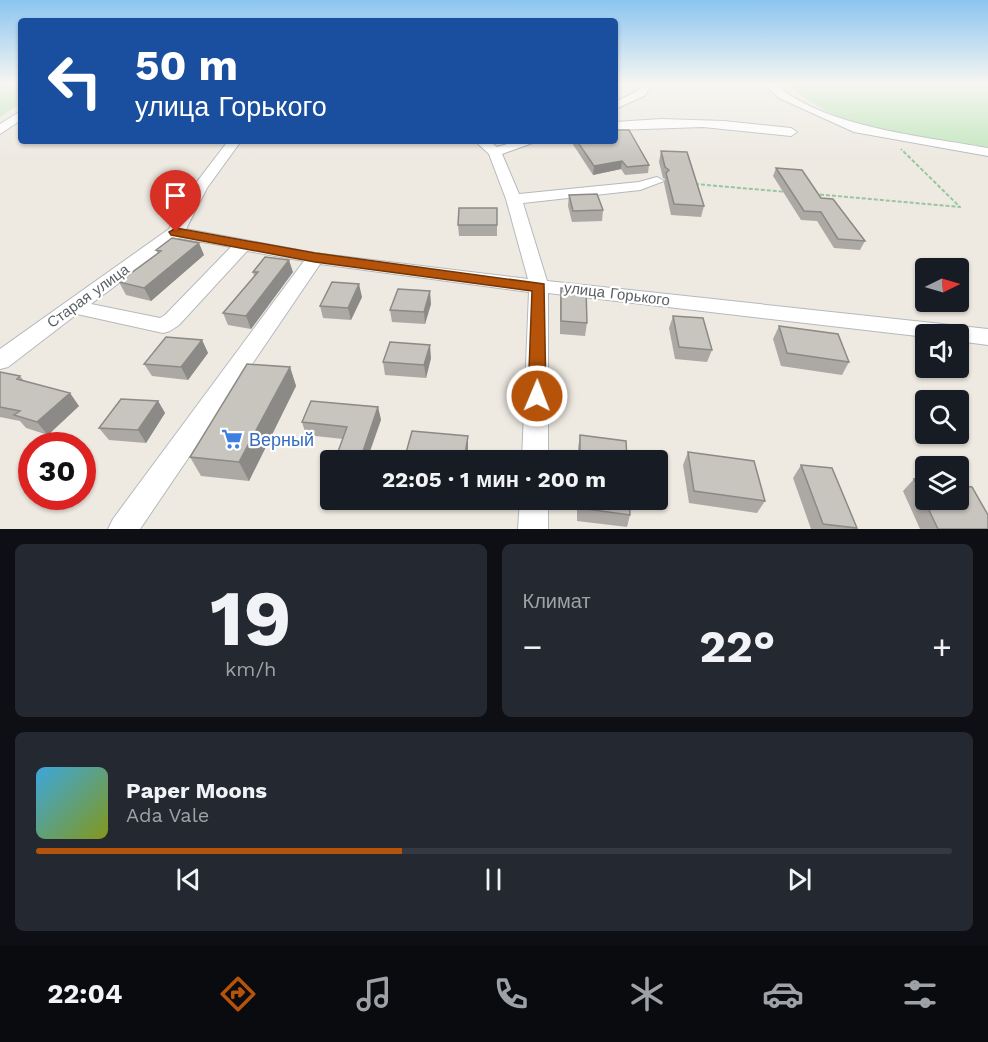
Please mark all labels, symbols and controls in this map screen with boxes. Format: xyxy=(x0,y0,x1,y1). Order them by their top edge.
text: 50 m xyxy=(135,41,238,90)
icon: left xyxy=(36,42,114,120)
text: улица Горького xyxy=(135,91,327,123)
pin xyxy=(150,170,201,232)
icon: arrive xyxy=(159,179,192,212)
north arrow xyxy=(915,258,969,312)
map controls xyxy=(915,258,969,510)
street label: Старая улица xyxy=(43,260,133,332)
street label: улица Горького xyxy=(563,279,671,309)
button: sound xyxy=(915,324,969,378)
position arrow xyxy=(505,364,569,428)
button: search xyxy=(915,390,969,444)
supermarket icon: Верный xyxy=(220,427,244,451)
place label: Верный xyxy=(249,429,314,450)
speed limit sign: 30 xyxy=(18,432,96,510)
button: layers xyxy=(915,456,969,510)
text: 22:05 · 1 мин · 200 m xyxy=(382,467,606,492)
text: 19 xyxy=(210,572,292,664)
text: Климат xyxy=(523,589,591,613)
text: 22° xyxy=(699,620,775,673)
text: − xyxy=(523,627,542,666)
text: + xyxy=(932,627,952,666)
text: km/h xyxy=(225,657,277,681)
text: Paper Moons xyxy=(126,778,267,803)
text: Ada Vale xyxy=(126,803,209,827)
icon: previous xyxy=(172,863,205,896)
icon: pause xyxy=(477,863,510,896)
icon: next xyxy=(783,863,816,896)
icon: directions xyxy=(217,973,259,1015)
icon: music xyxy=(353,973,395,1015)
icon: phone xyxy=(490,973,532,1015)
icon: climate xyxy=(626,973,668,1015)
icon: car xyxy=(762,973,804,1015)
icon: filters xyxy=(899,973,941,1015)
text: 22:04 xyxy=(47,978,122,1010)

